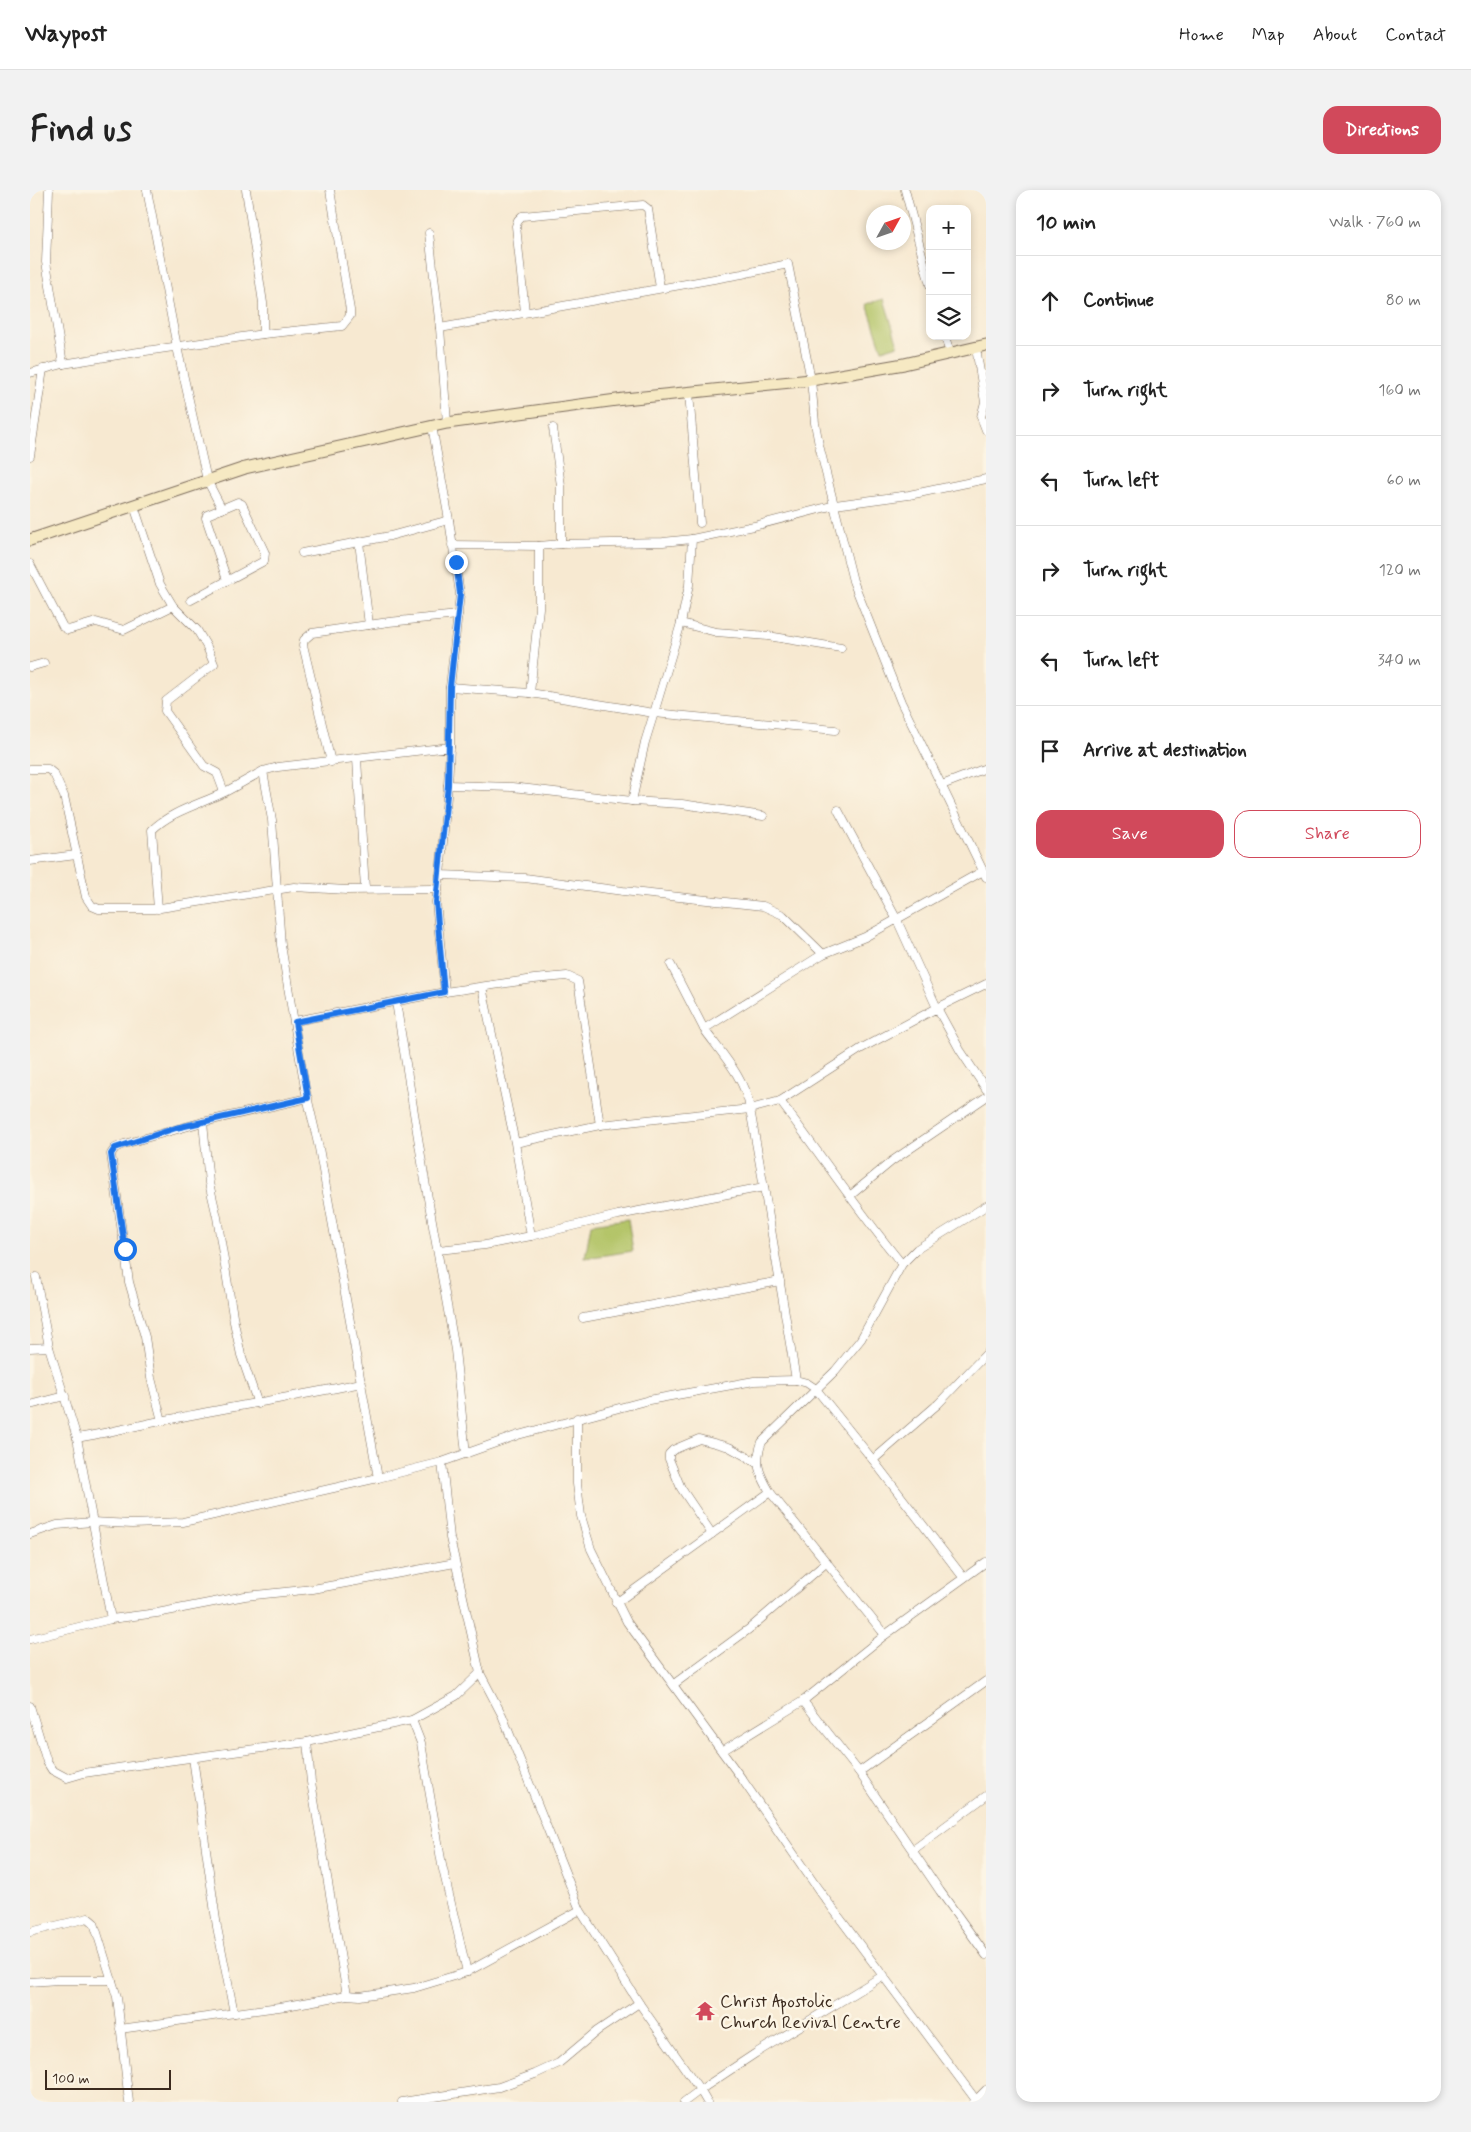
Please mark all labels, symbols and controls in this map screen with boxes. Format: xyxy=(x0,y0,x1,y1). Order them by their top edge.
text: Waypost xyxy=(25,19,107,50)
text: Home xyxy=(1179,23,1224,47)
text: Map xyxy=(1252,23,1285,47)
text: About xyxy=(1313,23,1357,47)
text: Contact xyxy=(1385,23,1446,47)
button: Directions xyxy=(1323,106,1441,154)
text: Find us xyxy=(30,107,132,153)
north arrow xyxy=(866,205,911,250)
map controls xyxy=(926,205,971,340)
button: + xyxy=(926,205,971,250)
text: 10 min xyxy=(1036,209,1096,237)
text: Walk · 760 m xyxy=(1329,212,1421,233)
button: − xyxy=(926,250,971,295)
icon: ahead xyxy=(1036,287,1064,315)
text: Continue xyxy=(1083,288,1154,313)
text: 80 m xyxy=(1386,290,1421,311)
button: layers xyxy=(926,295,971,340)
icon: right xyxy=(1036,377,1064,405)
text: Turn right xyxy=(1083,378,1167,403)
text: 160 m xyxy=(1378,380,1421,401)
icon: left xyxy=(1036,467,1064,495)
text: Turn left xyxy=(1083,468,1159,493)
text: 60 m xyxy=(1387,470,1421,491)
route end xyxy=(445,551,468,574)
icon: right xyxy=(1036,557,1064,585)
text: Turn right xyxy=(1083,558,1167,583)
text: 120 m xyxy=(1379,560,1421,581)
icon: left xyxy=(1036,647,1064,675)
text: Turn left xyxy=(1083,648,1159,673)
text: 340 m xyxy=(1377,650,1421,671)
icon: arrive xyxy=(1036,737,1064,765)
text: Arrive at destination xyxy=(1083,738,1247,763)
button: Save xyxy=(1036,810,1224,858)
button: Share xyxy=(1234,810,1421,858)
route start xyxy=(114,1238,137,1261)
place label: Christ Apostolic Church Revival Centre xyxy=(720,1990,901,2035)
temple icon: Christ Apostolic Church Revival Centre xyxy=(694,2000,716,2022)
scale bar xyxy=(45,2067,171,2090)
text: 100 m xyxy=(52,2070,90,2088)

